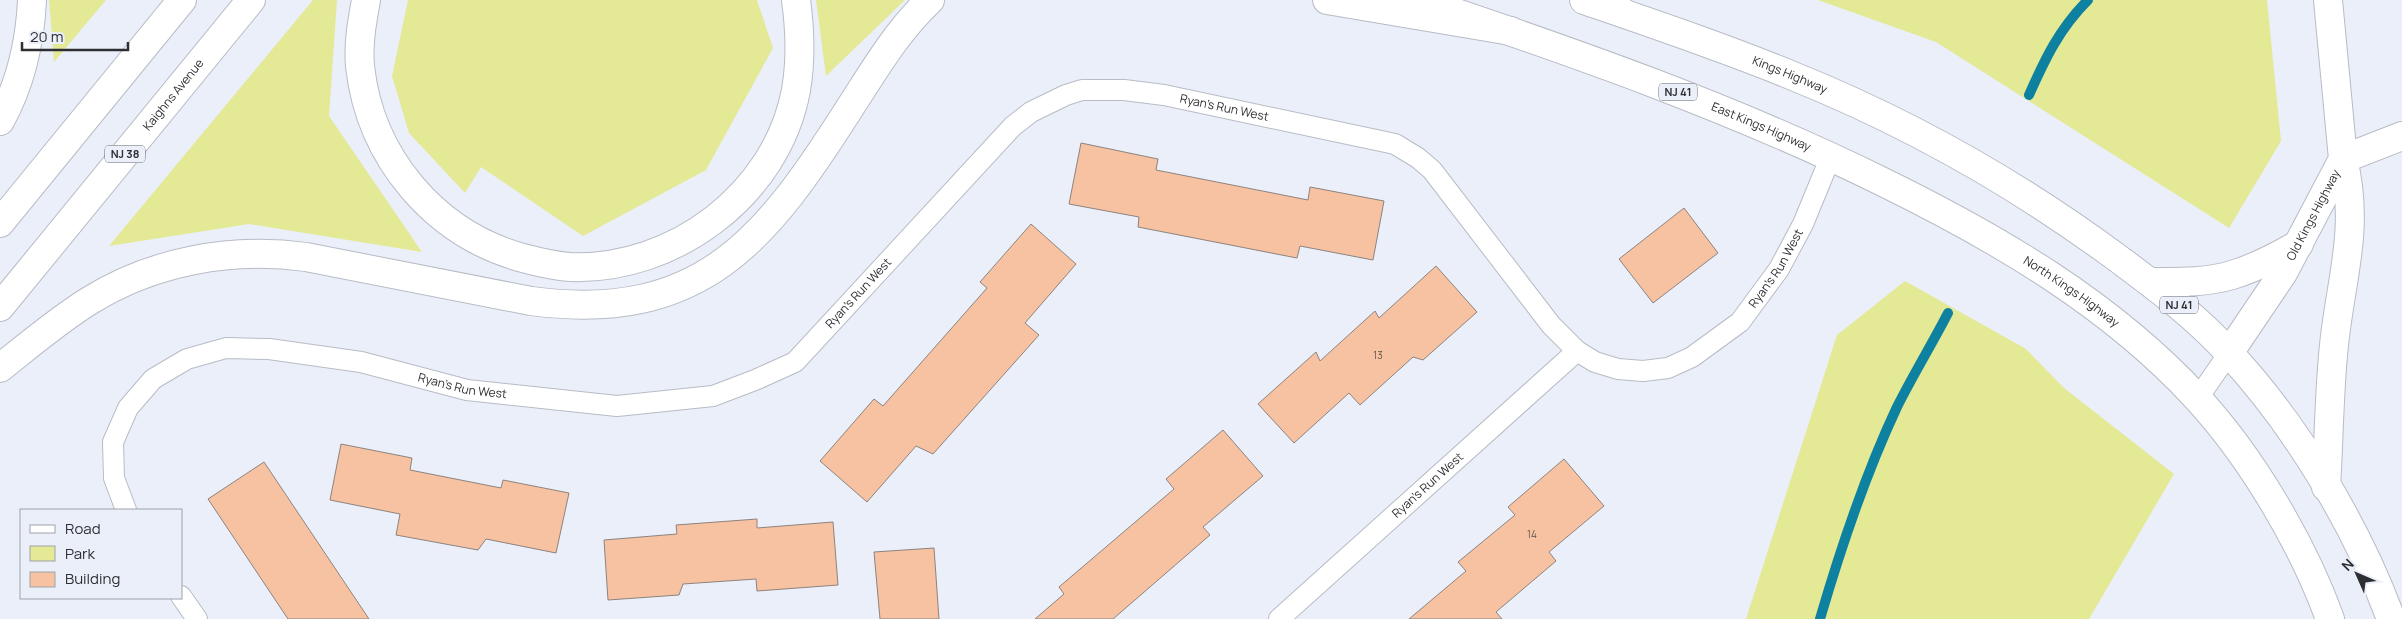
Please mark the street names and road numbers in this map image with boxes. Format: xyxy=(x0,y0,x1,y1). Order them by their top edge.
street label: Kings Highway xyxy=(1750,52,1831,98)
street label: Kaighns Avenue xyxy=(139,55,207,134)
road number: NJ 41 xyxy=(1659,84,1697,100)
street label: Ryan's Run West xyxy=(1178,90,1270,125)
street label: East Kings Highway xyxy=(1709,98,1815,155)
road number: NJ 38 xyxy=(105,146,145,162)
street label: Old Kings Highway xyxy=(2282,166,2344,263)
street label: Ryan's Run West xyxy=(1744,226,1807,311)
street label: North Kings Highway xyxy=(2020,252,2124,331)
street label: Ryan's Run West xyxy=(821,254,895,332)
road number: NJ 41 xyxy=(2160,296,2198,314)
street label: Ryan's Run West xyxy=(416,368,508,402)
street label: Ryan's Run West xyxy=(1388,448,1467,521)

